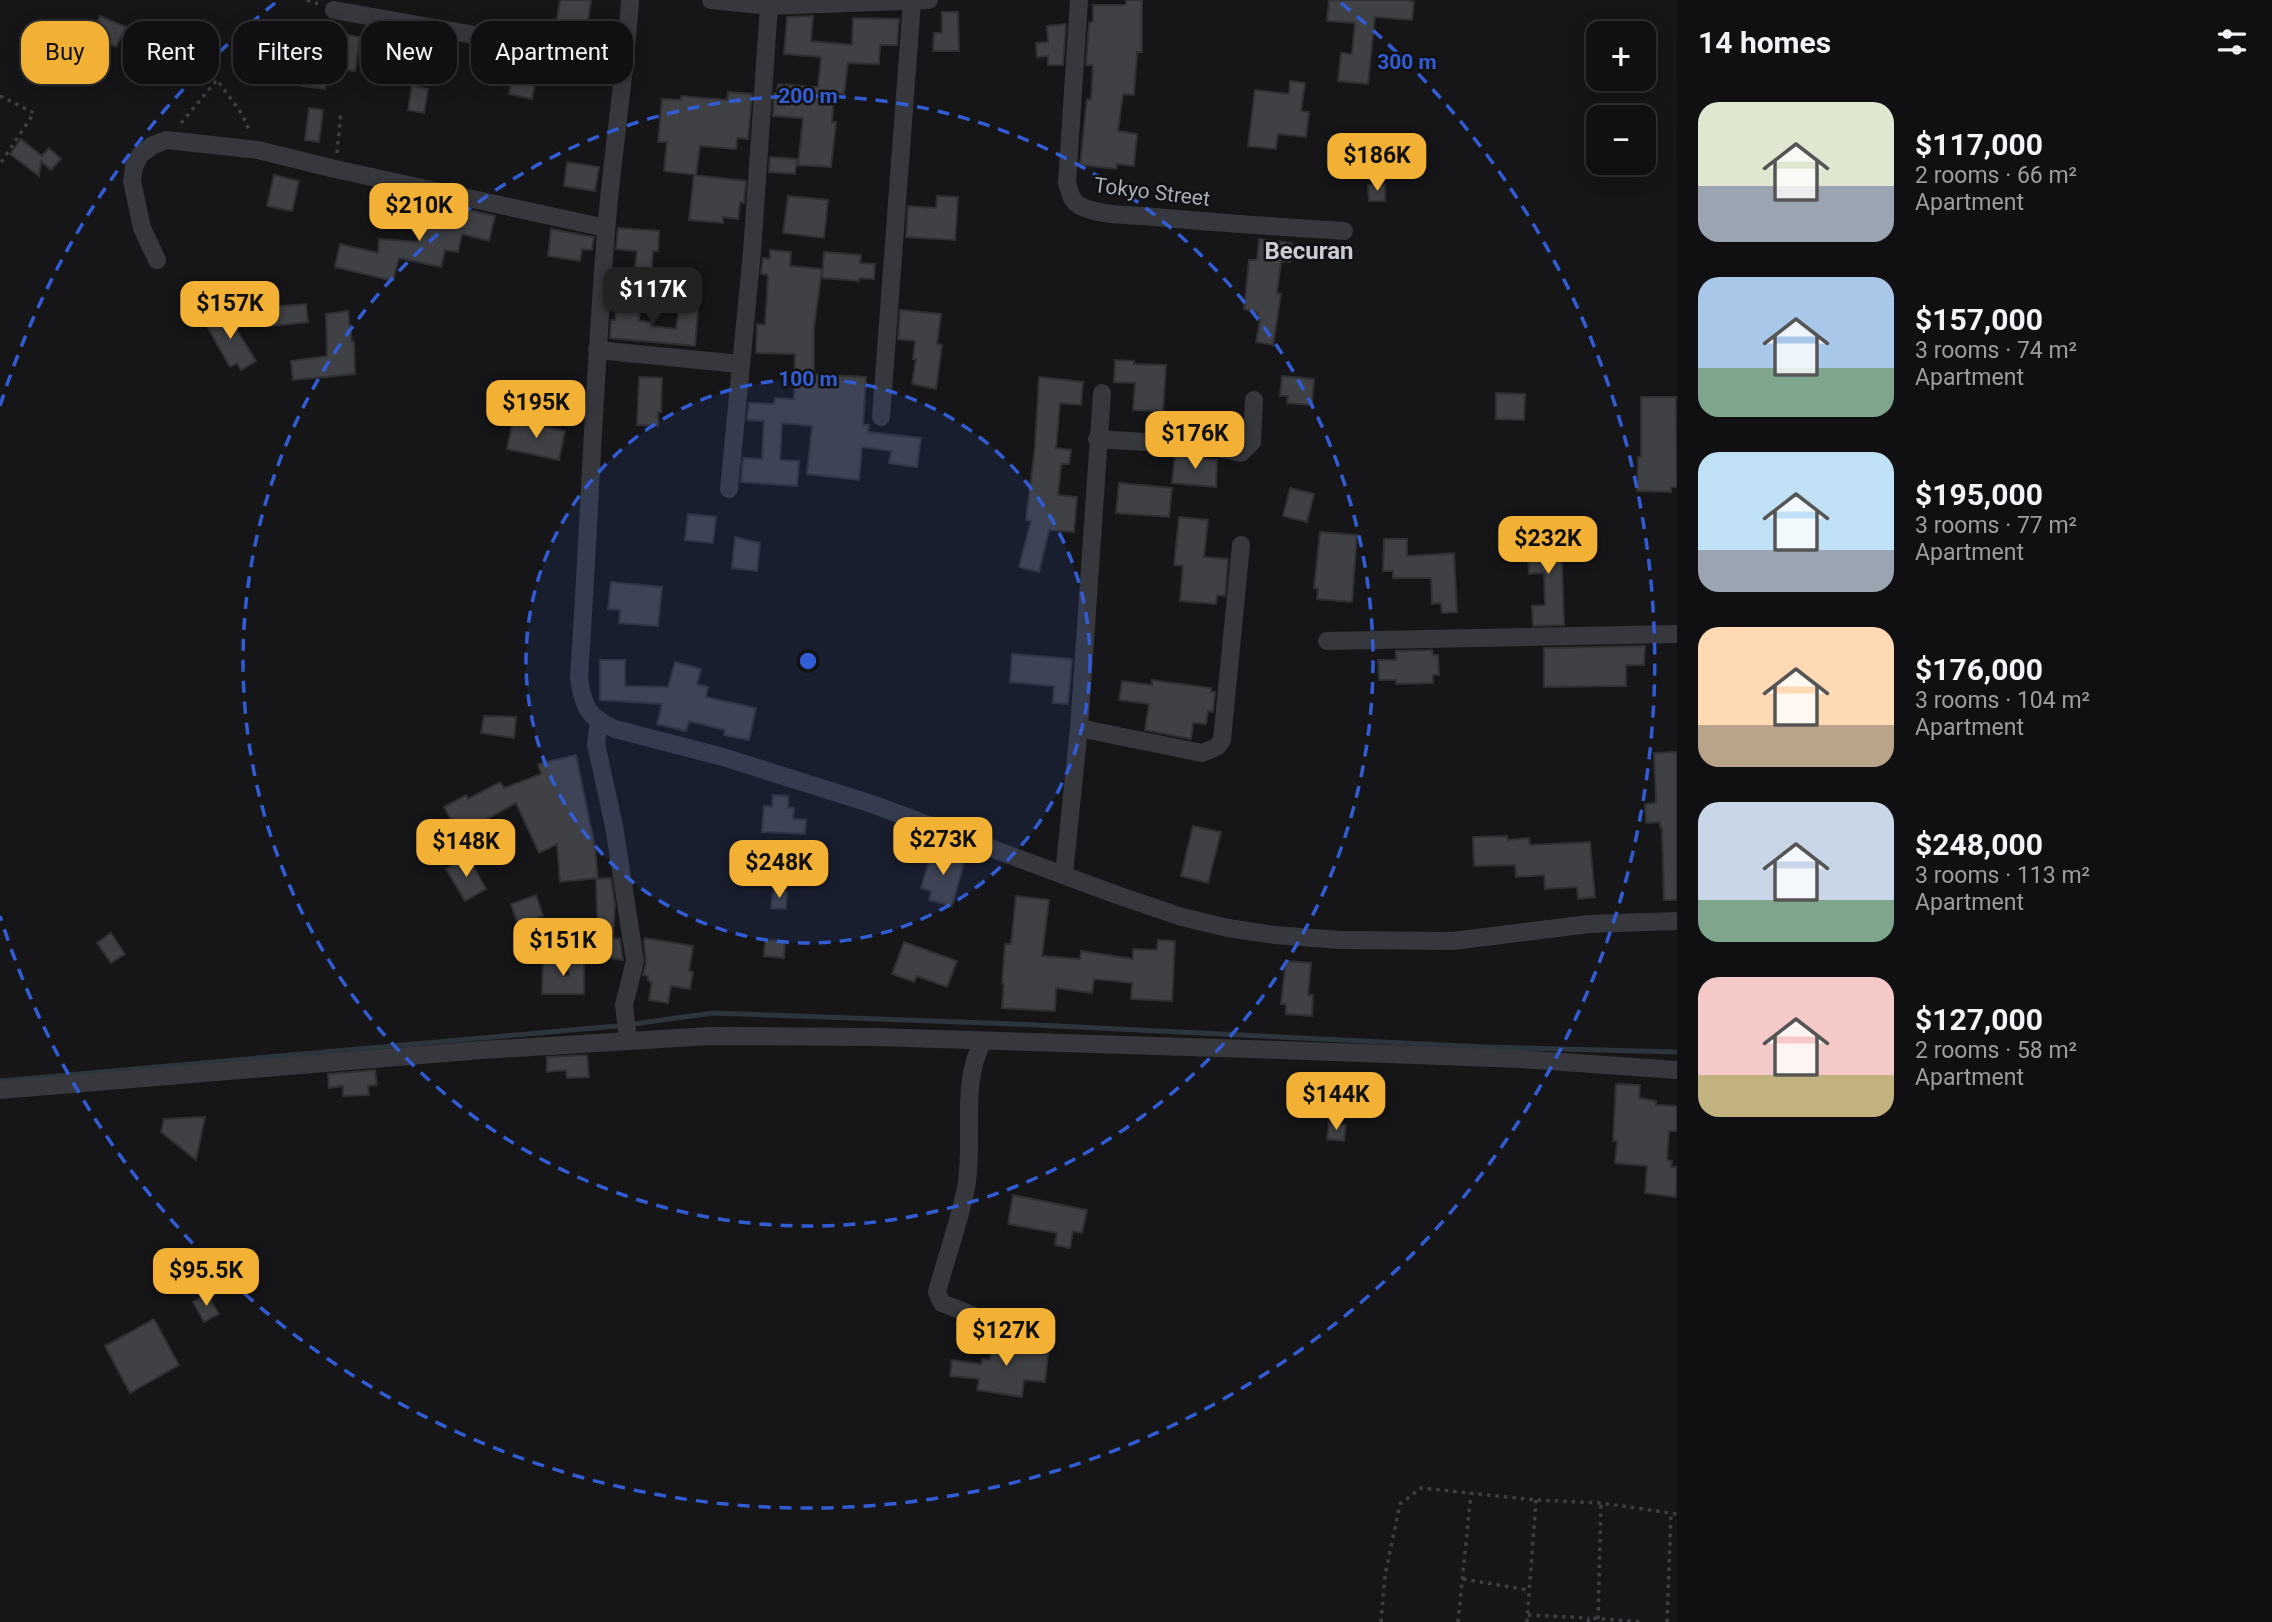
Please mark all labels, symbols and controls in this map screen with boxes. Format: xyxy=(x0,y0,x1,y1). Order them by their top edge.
chip: Buy xyxy=(21,21,109,84)
chip: Rent xyxy=(123,21,219,84)
chip: Filters xyxy=(233,21,347,84)
chip: New xyxy=(361,21,457,84)
chip: Apartment xyxy=(471,21,633,84)
map controls xyxy=(1586,21,1656,175)
button: + xyxy=(1586,21,1656,91)
icon: filters xyxy=(2213,23,2251,61)
text: 14 homes xyxy=(1698,25,1831,60)
text: 300 m xyxy=(1377,50,1437,74)
text: 200 m xyxy=(778,84,838,108)
button: − xyxy=(1586,105,1656,175)
text: $117,000 xyxy=(1915,127,2043,162)
icon: home xyxy=(1754,130,1838,214)
pin: $186K xyxy=(1328,134,1426,193)
text: $186K xyxy=(1343,142,1411,169)
text: 2 rooms · 66 m² xyxy=(1915,162,2077,189)
street label: Tokyo Street xyxy=(1093,173,1211,211)
pin: $210K xyxy=(370,184,468,243)
text: Apartment xyxy=(1915,189,2024,216)
text: $210K xyxy=(385,192,453,219)
district label: Becuran xyxy=(1265,237,1353,265)
pin: $117K xyxy=(604,268,702,327)
text: $117K xyxy=(619,276,687,303)
pin: $157K xyxy=(181,282,279,341)
text: $157K xyxy=(196,290,264,317)
text: $157,000 xyxy=(1915,302,2043,337)
icon: home xyxy=(1754,305,1838,389)
text: 3 rooms · 74 m² xyxy=(1915,337,2077,364)
text: Apartment xyxy=(1915,364,2024,391)
text: 100 m xyxy=(778,367,838,391)
pin: $195K xyxy=(487,380,585,440)
text: $195K xyxy=(502,389,570,416)
pin: $176K xyxy=(1146,412,1244,471)
text: $176K xyxy=(1161,420,1229,447)
text: $195,000 xyxy=(1915,477,2043,512)
icon: home xyxy=(1754,480,1838,564)
text: 3 rooms · 77 m² xyxy=(1915,512,2077,539)
pin: $232K xyxy=(1499,516,1597,576)
text: $232K xyxy=(1514,525,1582,552)
text: Apartment xyxy=(1915,539,2024,566)
centre of rings xyxy=(796,649,820,673)
text: $176,000 xyxy=(1915,652,2043,687)
icon: home xyxy=(1754,655,1838,739)
text: 3 rooms · 104 m² xyxy=(1915,687,2090,714)
text: Apartment xyxy=(1915,714,2024,741)
pin: $273K xyxy=(894,818,992,877)
pin: $148K xyxy=(417,820,515,879)
text: $273K xyxy=(909,826,977,853)
text: $248,000 xyxy=(1915,827,2043,862)
text: $148K xyxy=(432,828,500,855)
icon: home xyxy=(1754,830,1838,914)
pin: $248K xyxy=(730,841,828,900)
text: $248K xyxy=(745,849,813,876)
text: 3 rooms · 113 m² xyxy=(1915,862,2090,889)
text: Apartment xyxy=(1915,889,2024,916)
pin: $151K xyxy=(514,918,612,978)
text: $151K xyxy=(529,927,597,954)
text: $127,000 xyxy=(1915,1002,2043,1037)
icon: home xyxy=(1754,1005,1838,1089)
text: 2 rooms · 58 m² xyxy=(1915,1037,2077,1064)
text: Apartment xyxy=(1915,1064,2024,1091)
pin: $144K xyxy=(1287,1072,1385,1132)
text: $144K xyxy=(1302,1081,1370,1108)
pin: $95.5K xyxy=(149,1248,263,1308)
text: $95.5K xyxy=(169,1257,243,1284)
pin: $127K xyxy=(957,1308,1055,1368)
text: $127K xyxy=(972,1317,1040,1344)

